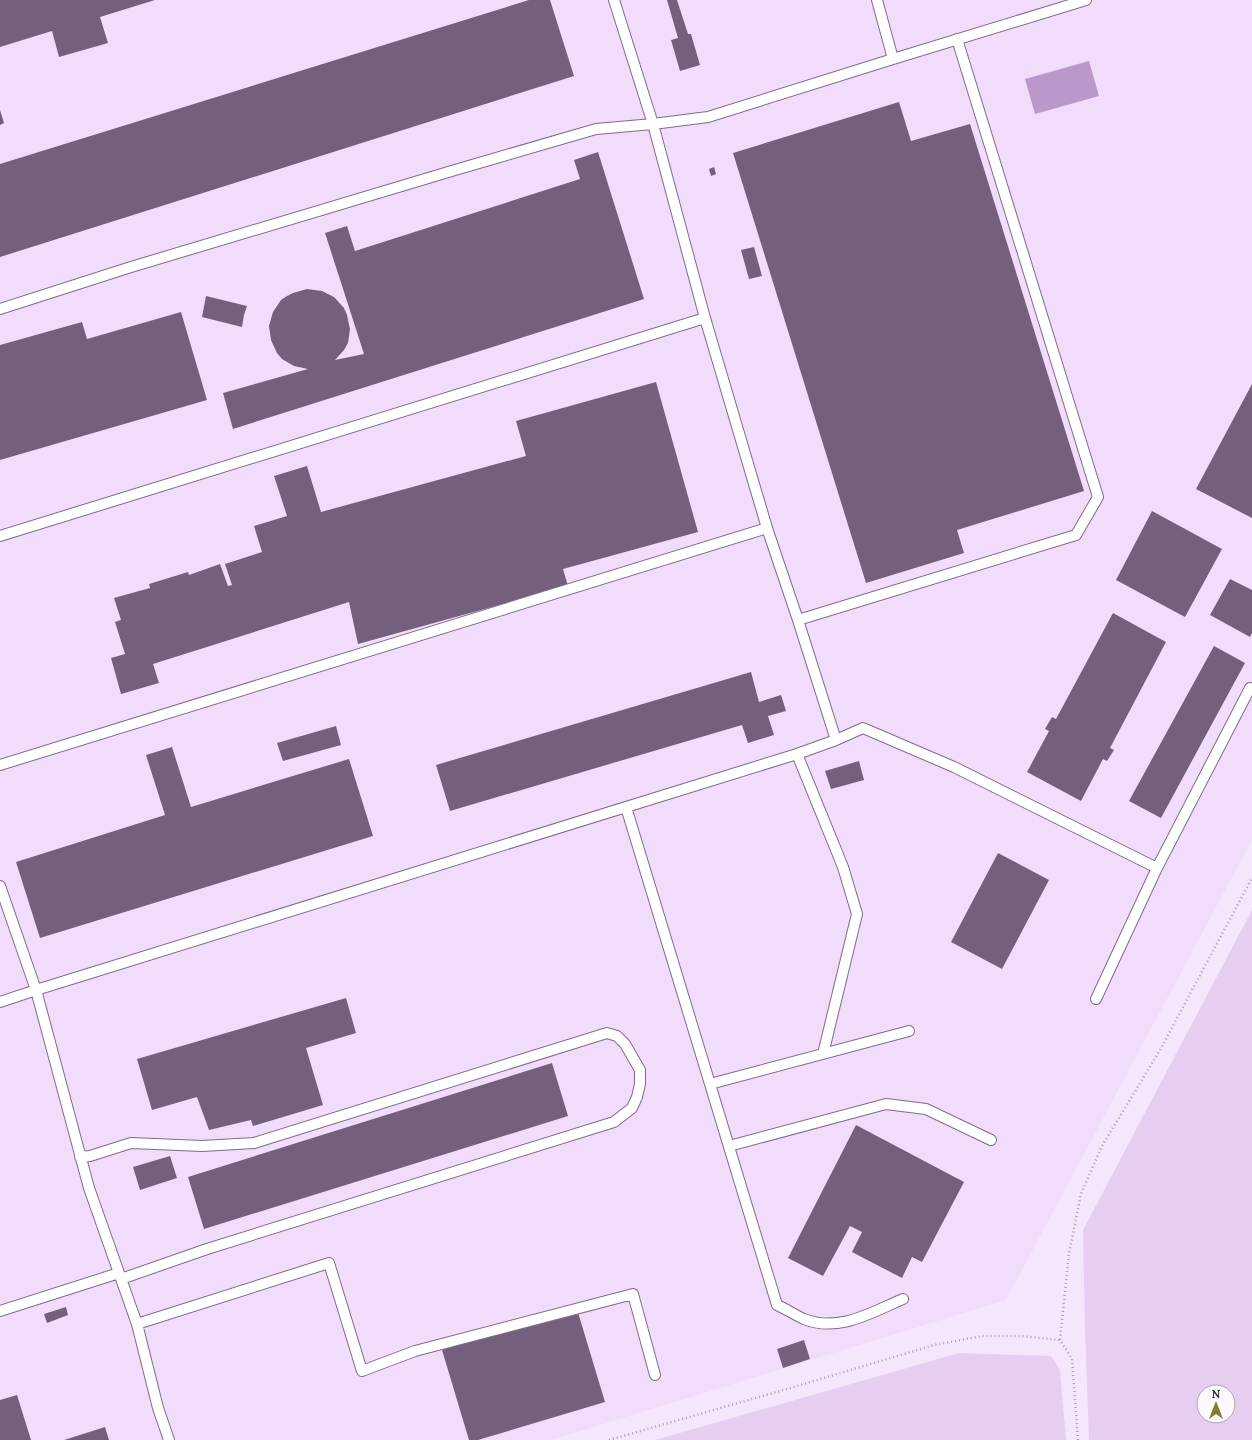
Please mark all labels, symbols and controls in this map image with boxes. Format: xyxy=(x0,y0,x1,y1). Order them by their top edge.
north arrow xyxy=(1196,1384,1236,1424)
text: N xyxy=(1212,1387,1221,1401)

